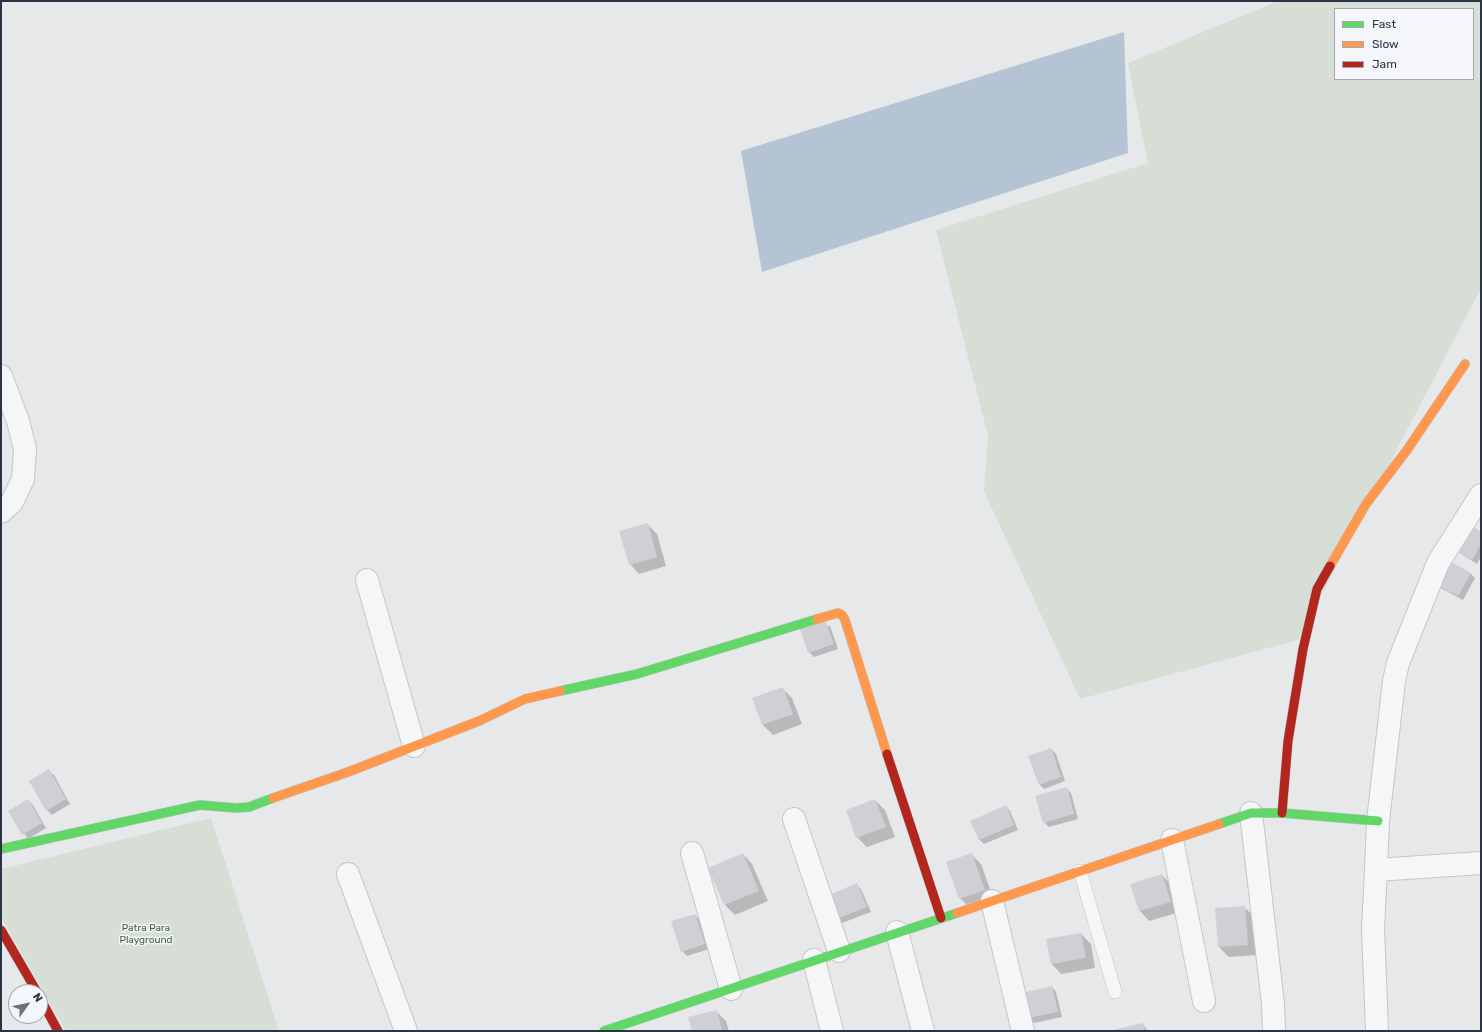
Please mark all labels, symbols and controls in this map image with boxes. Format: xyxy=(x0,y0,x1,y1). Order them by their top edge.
legend xyxy=(1334,8,1474,80)
text: Fast xyxy=(1372,17,1396,31)
text: Slow xyxy=(1372,37,1399,51)
text: Jam xyxy=(1372,57,1397,71)
park label: Patra Para Playground xyxy=(119,922,173,946)
north arrow xyxy=(8,984,48,1024)
text: N xyxy=(30,991,45,1005)

